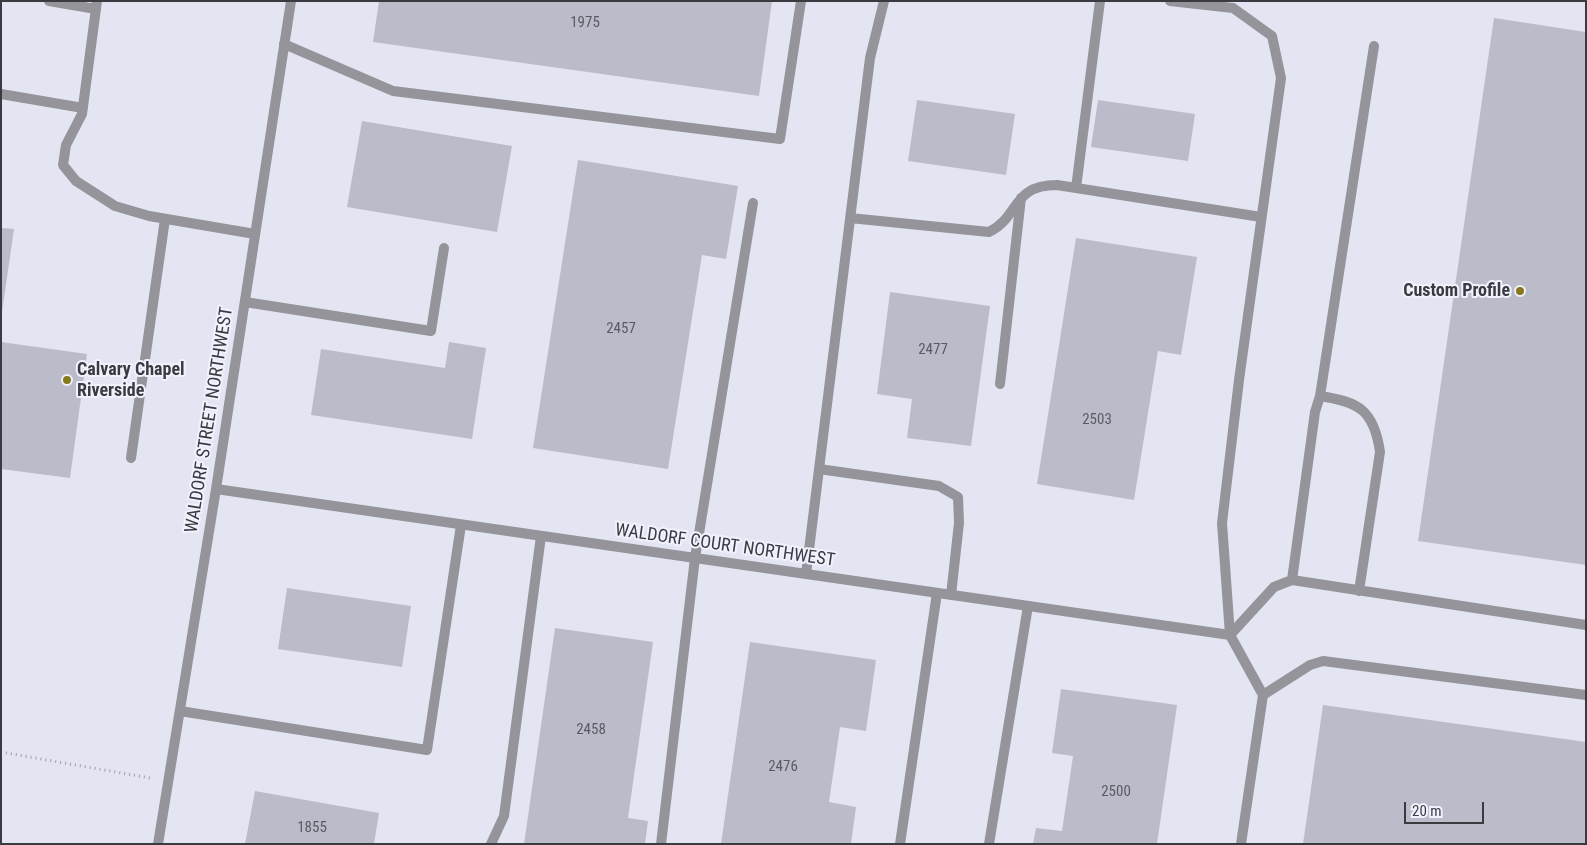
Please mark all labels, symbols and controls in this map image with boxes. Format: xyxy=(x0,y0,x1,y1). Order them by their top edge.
house number: 1975 xyxy=(570,14,600,32)
place label: Custom Profile xyxy=(1403,280,1510,302)
marker: Custom Profile xyxy=(1514,285,1526,297)
street label: WALDORF STREET NORTHWEST xyxy=(181,306,239,534)
house number: 2457 xyxy=(606,320,636,338)
house number: 2477 xyxy=(918,341,948,359)
place label: Calvary Chapel Riverside xyxy=(77,359,185,402)
marker: Calvary Chapel Riverside xyxy=(61,374,73,386)
house number: 2503 xyxy=(1082,411,1112,429)
street label: WALDORF COURT NORTHWEST xyxy=(614,520,836,572)
house number: 2458 xyxy=(576,721,606,739)
house number: 2476 xyxy=(768,758,798,776)
house number: 2500 xyxy=(1101,783,1131,801)
scale bar xyxy=(1407,792,1487,824)
text: 20 m xyxy=(1412,802,1442,820)
house number: 1855 xyxy=(297,819,327,837)

